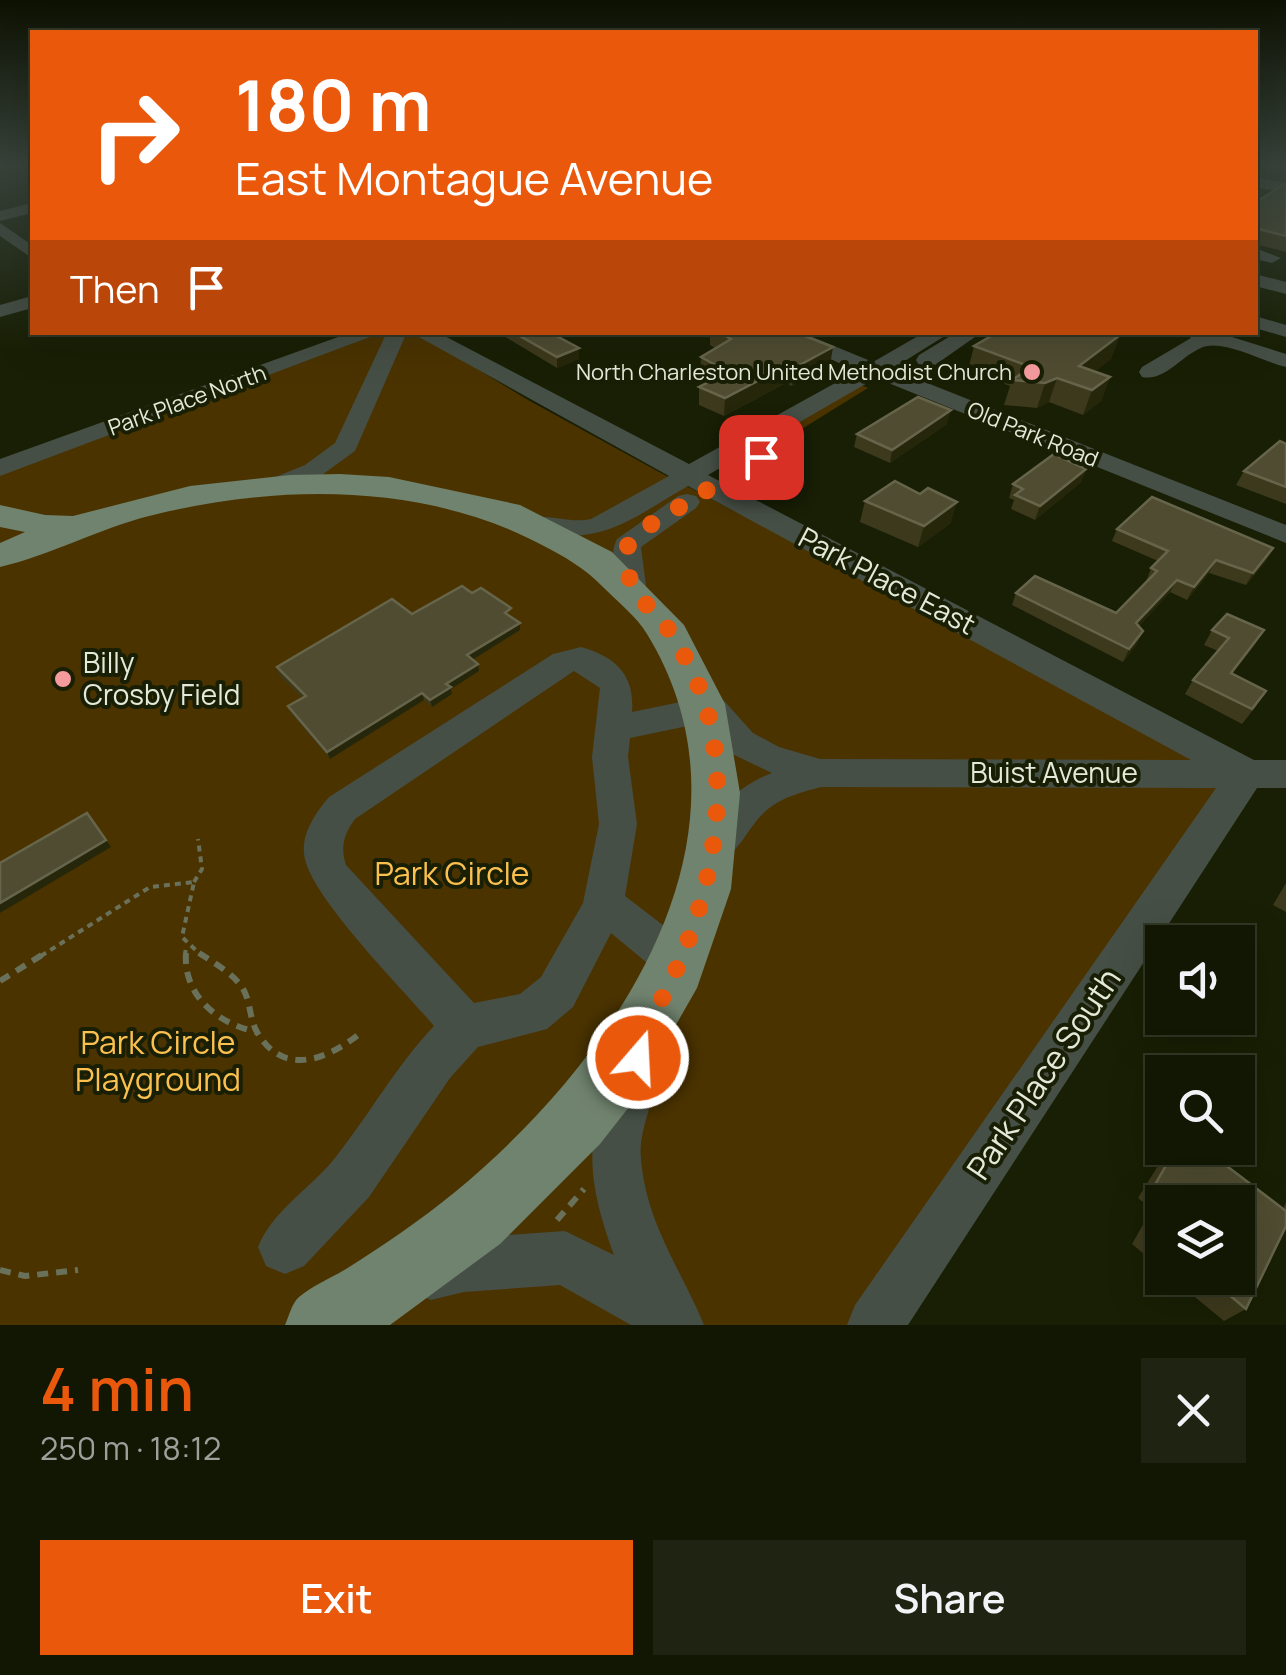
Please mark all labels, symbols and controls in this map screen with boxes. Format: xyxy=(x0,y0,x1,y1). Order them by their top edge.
text: 180 m xyxy=(235,56,432,152)
icon: right xyxy=(70,70,200,200)
text: East Montague Avenue xyxy=(235,147,713,209)
icon: arrive xyxy=(179,260,234,315)
text: Then xyxy=(70,262,159,314)
place label: North Charleston United Methodist Church xyxy=(576,357,1012,387)
street label: Park Place North xyxy=(104,358,270,442)
marker: North Charleston United Methodist Church xyxy=(1021,361,1043,383)
street label: Old Park Road xyxy=(963,394,1103,474)
pin xyxy=(719,415,804,500)
icon: arrive xyxy=(734,430,789,485)
street label: Park Place East xyxy=(793,518,982,643)
place label: Billy Crosby Field xyxy=(83,643,240,713)
marker: Billy Crosby Field xyxy=(52,668,74,690)
street label: Buist Avenue xyxy=(970,753,1138,791)
park label: Park Circle xyxy=(374,851,530,895)
map controls xyxy=(1145,925,1255,1295)
button: sound xyxy=(1145,925,1255,1035)
street label: Park Place South xyxy=(956,959,1130,1188)
position arrow xyxy=(586,1006,690,1110)
park label: Park Circle Playground xyxy=(75,1020,241,1101)
button: search xyxy=(1145,1055,1255,1165)
button: layers xyxy=(1145,1185,1255,1295)
text: 4 min xyxy=(40,1347,194,1429)
button: close xyxy=(1141,1358,1246,1463)
text: 250 m · 18:12 xyxy=(40,1426,221,1470)
button: Exit xyxy=(40,1540,633,1655)
button: Share xyxy=(653,1540,1246,1655)

